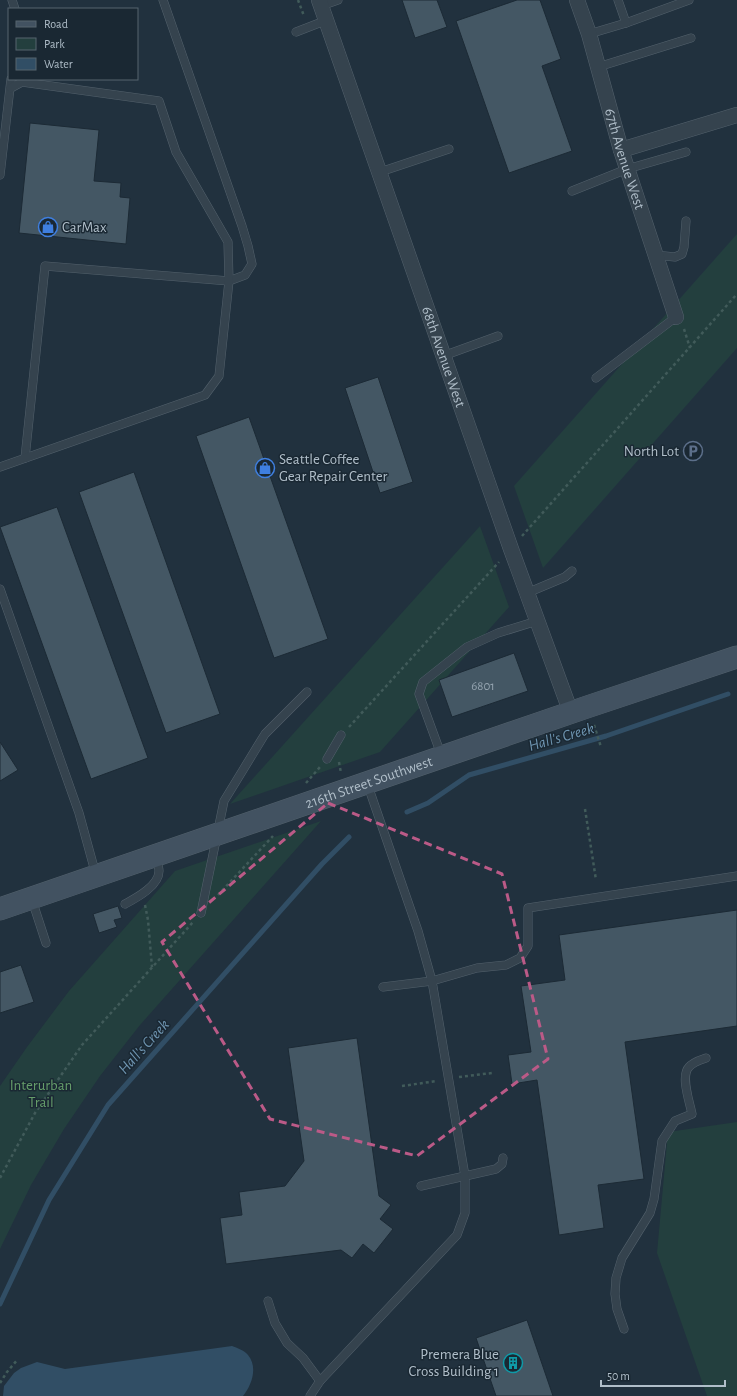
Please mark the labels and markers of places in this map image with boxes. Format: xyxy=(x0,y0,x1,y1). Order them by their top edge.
shop icon: CarMax xyxy=(37,216,59,238)
place label: CarMax xyxy=(62,220,107,235)
parking icon: North Lot xyxy=(682,440,704,462)
place label: North Lot xyxy=(624,444,679,459)
place label: Seattle Coffee Gear Repair Center xyxy=(279,452,388,484)
shop icon: Seattle Coffee Gear Repair Center xyxy=(254,457,276,479)
place label: Premera Blue Cross Building 1 xyxy=(409,1347,499,1379)
building icon: Premera Blue Cross Building 1 xyxy=(502,1352,524,1374)

